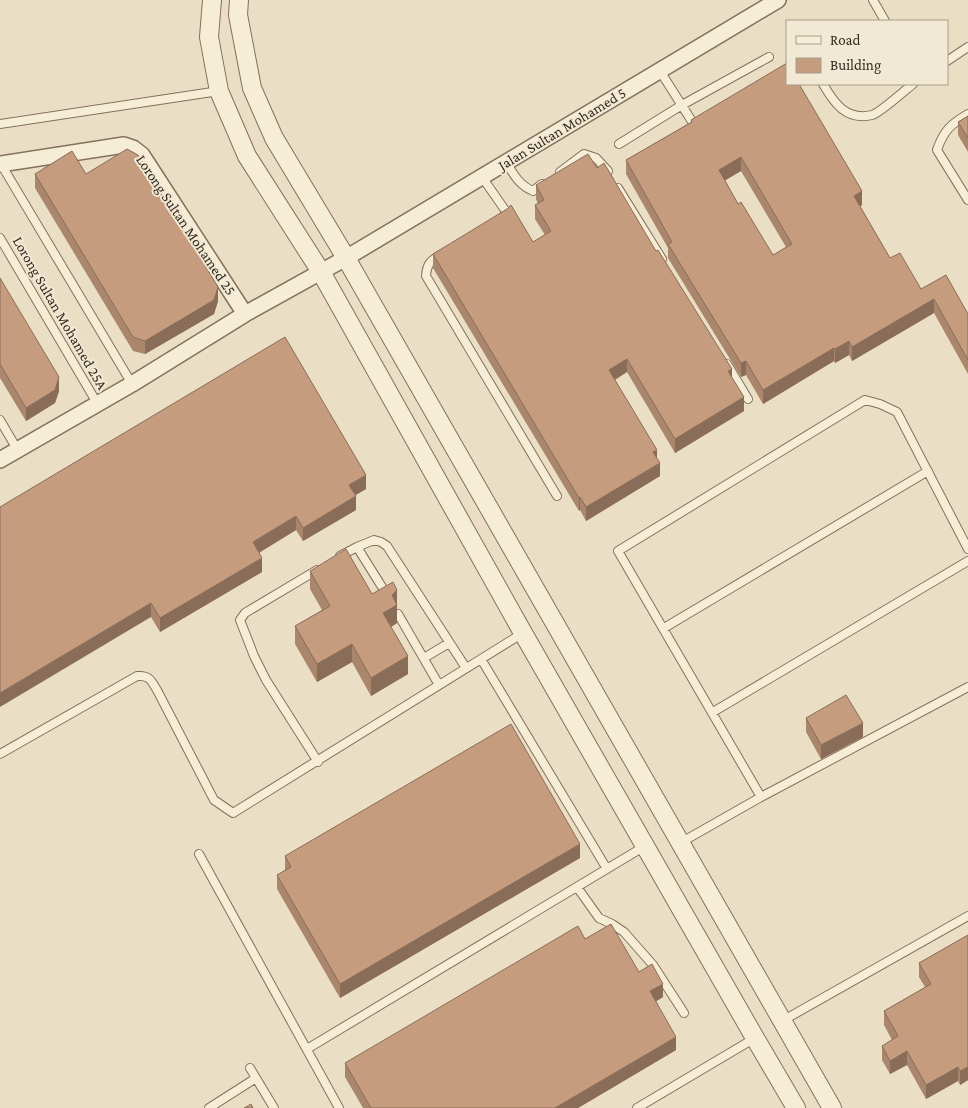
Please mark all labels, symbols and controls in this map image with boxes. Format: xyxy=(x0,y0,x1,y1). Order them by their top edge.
legend xyxy=(786,20,948,85)
text: Road xyxy=(830,32,861,48)
text: Building xyxy=(830,57,881,74)
street label: Jalan Sultan Mohamed 5 xyxy=(494,85,629,175)
street label: Lorong Sultan Mohamed 25 xyxy=(132,152,239,299)
street label: Lorong Sultan Mohamed 25A xyxy=(9,234,111,393)

